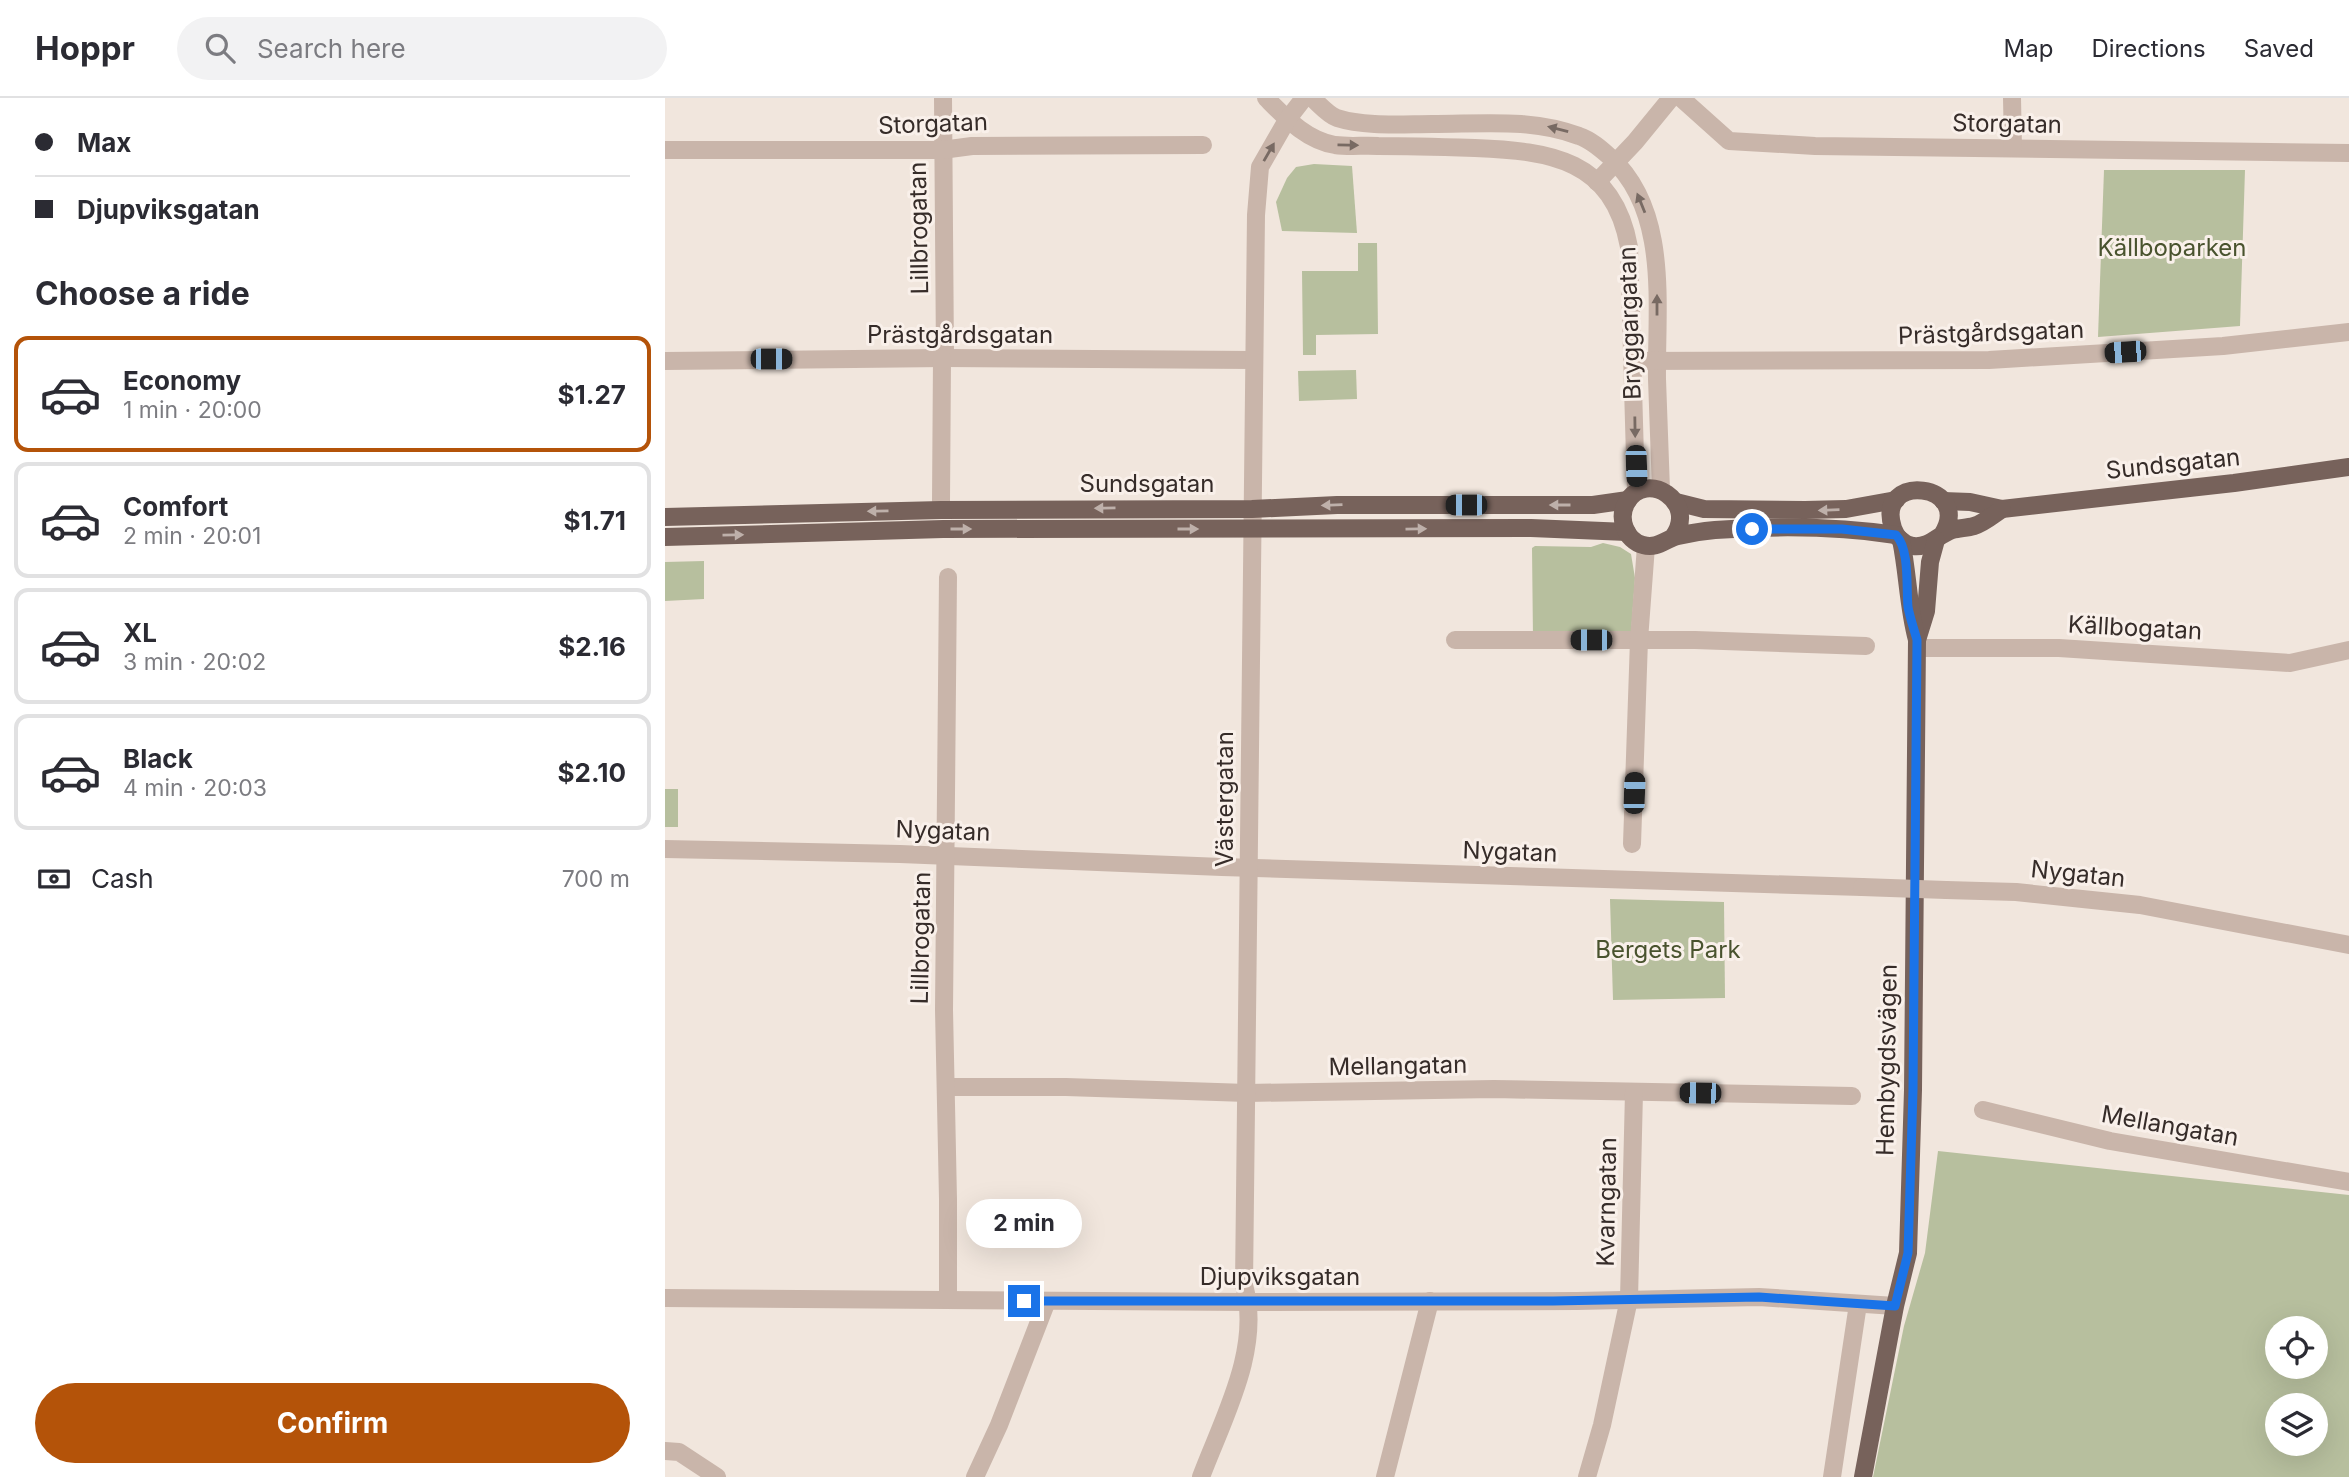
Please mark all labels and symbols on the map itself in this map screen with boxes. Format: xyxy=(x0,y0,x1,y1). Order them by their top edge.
street label: Storgatan xyxy=(878,107,988,140)
street label: Storgatan xyxy=(1952,108,2062,139)
one-way arrow xyxy=(1547,124,1569,135)
one-way arrow xyxy=(1338,139,1360,151)
one-way arrow xyxy=(1262,143,1275,162)
street label: Lillbrogatan xyxy=(903,161,934,295)
one-way arrow xyxy=(1635,193,1646,214)
park label: Källboparken xyxy=(2098,233,2246,262)
street label: Bryggargatan xyxy=(1612,246,1647,400)
one-way arrow xyxy=(1651,294,1663,316)
street label: Prästgårdsgatan xyxy=(1897,315,2085,350)
street label: Prästgårdsgatan xyxy=(867,320,1053,349)
car xyxy=(2104,340,2147,364)
car xyxy=(751,349,793,370)
one-way arrow xyxy=(1629,416,1641,438)
street label: Sundsgatan xyxy=(2104,442,2242,485)
car xyxy=(1625,445,1648,487)
street label: Sundsgatan xyxy=(1080,469,1214,498)
car xyxy=(1446,495,1488,516)
one-way arrow xyxy=(1549,499,1571,511)
one-way arrow xyxy=(1321,500,1343,511)
one-way arrow xyxy=(1094,502,1116,514)
one-way arrow xyxy=(1818,504,1840,515)
one-way arrow xyxy=(866,506,888,517)
route start xyxy=(1736,513,1768,545)
one-way arrow xyxy=(950,523,972,535)
one-way arrow xyxy=(1177,523,1199,535)
one-way arrow xyxy=(1405,523,1427,535)
one-way arrow xyxy=(722,529,744,541)
street label: Källbogatan xyxy=(2067,610,2203,645)
car xyxy=(1571,630,1613,651)
street label: Västergatan xyxy=(1210,731,1239,867)
car xyxy=(1623,772,1646,814)
street label: Nygatan xyxy=(895,814,991,847)
street label: Nygatan xyxy=(1462,835,1558,868)
street label: Nygatan xyxy=(2029,854,2127,893)
street label: Lillbrogatan xyxy=(905,871,936,1005)
park label: Bergets Park xyxy=(1595,935,1741,964)
street label: Hembygdsvägen xyxy=(1870,964,1903,1156)
street label: Mellangatan xyxy=(1328,1050,1468,1081)
car xyxy=(1679,1082,1722,1104)
street label: Mellangatan xyxy=(2099,1099,2241,1152)
street label: Kvarngatan xyxy=(1591,1137,1622,1267)
callout: 2 min xyxy=(966,1200,1082,1248)
street label: Djupviksgatan xyxy=(1200,1262,1360,1291)
route end xyxy=(1008,1285,1040,1317)

